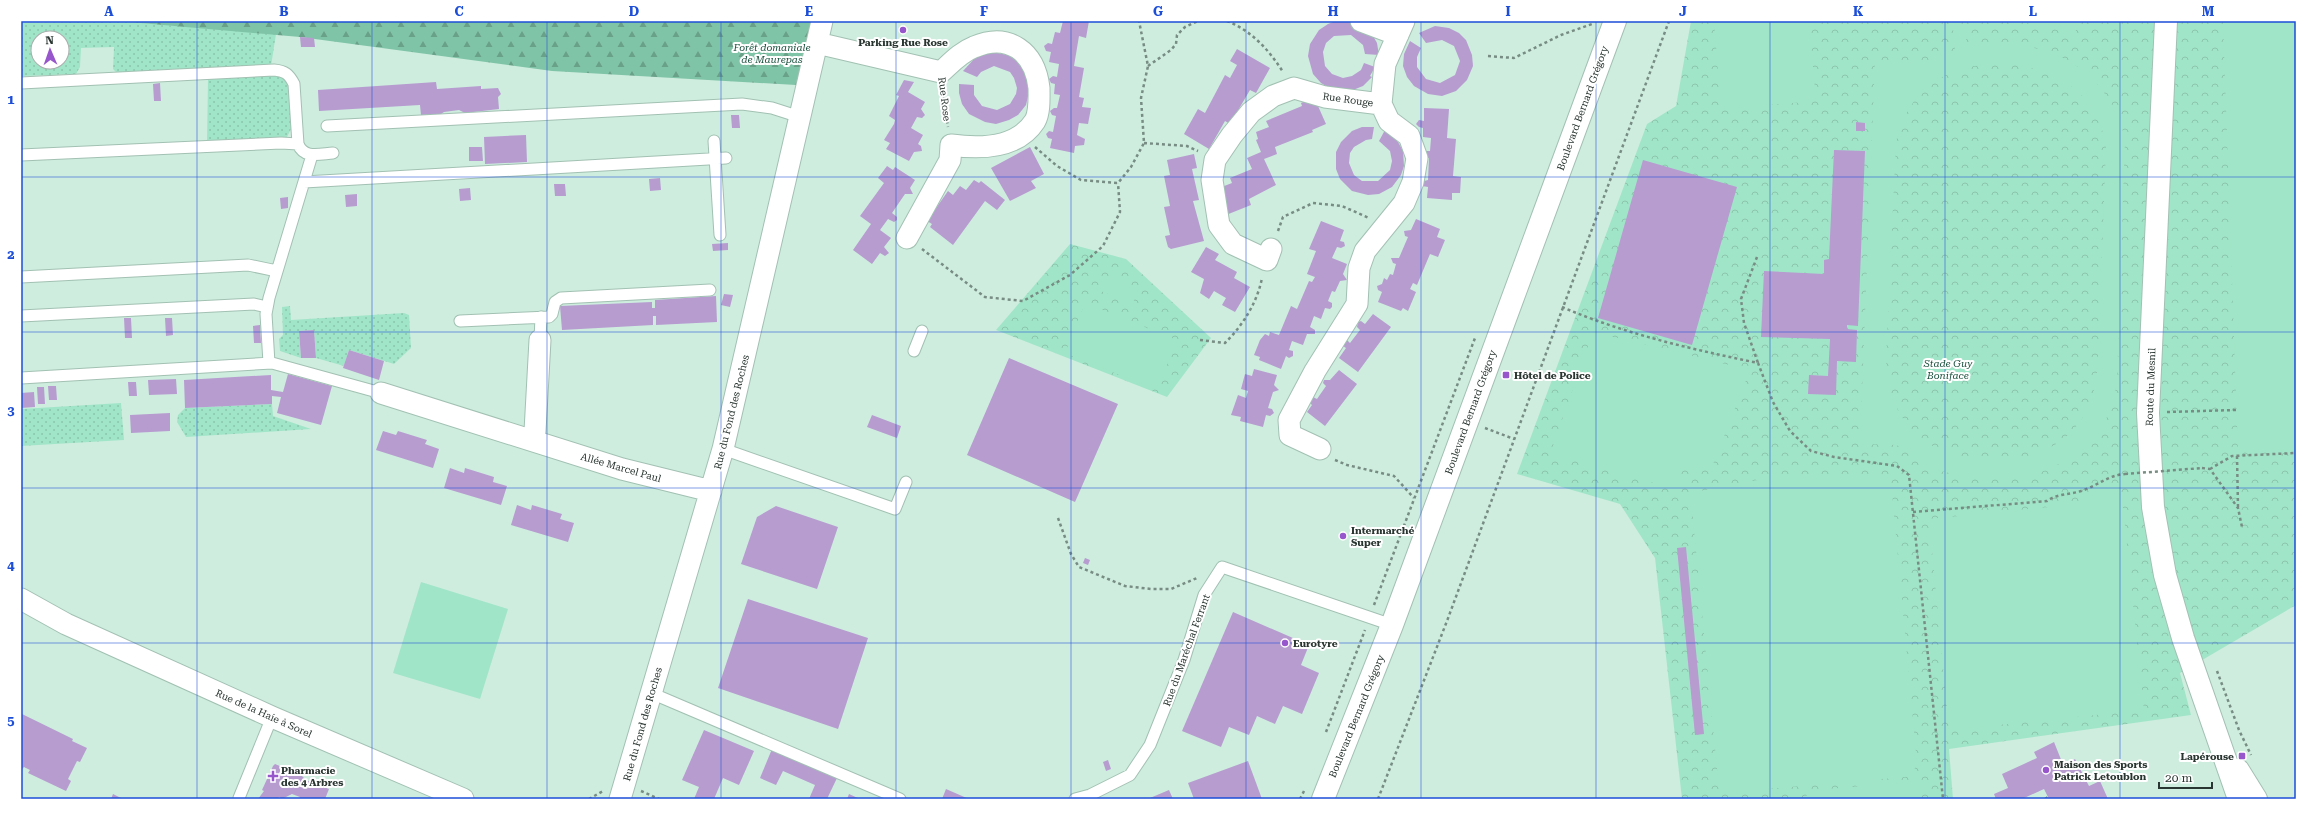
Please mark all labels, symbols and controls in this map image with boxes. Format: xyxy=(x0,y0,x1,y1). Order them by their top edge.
text: A xyxy=(104,4,114,19)
text: B xyxy=(279,4,289,19)
text: C xyxy=(454,4,464,19)
text: D xyxy=(629,4,639,19)
text: E xyxy=(805,4,813,19)
text: F xyxy=(980,4,988,19)
text: G xyxy=(1153,4,1163,19)
text: H xyxy=(1328,4,1339,19)
text: I xyxy=(1505,4,1511,19)
text: J xyxy=(1679,4,1687,19)
text: K xyxy=(1853,4,1864,19)
text: L xyxy=(2029,4,2037,19)
text: M xyxy=(2202,4,2215,19)
marker: Parking Rue Rose xyxy=(898,25,908,35)
north arrow xyxy=(30,30,70,70)
text: N xyxy=(45,34,55,47)
place label: Parking Rue Rose xyxy=(858,37,948,48)
park label: Forêt domaniale de Maurepas xyxy=(732,42,811,65)
street label: Boulevard Bernard Grégory xyxy=(1555,44,1610,172)
street label: Rue Rose xyxy=(936,76,953,122)
street label: Rue Rouge xyxy=(1322,90,1374,109)
text: 1 xyxy=(7,92,15,107)
text: 2 xyxy=(7,247,15,262)
street label: Boulevard Bernard Grégory xyxy=(1443,348,1498,476)
street label: Route du Mesnil xyxy=(2144,348,2157,426)
street label: Rue du Fond des Roches xyxy=(712,353,751,471)
park label: Stade Guy Boniface xyxy=(1923,358,1973,381)
marker: Hôtel de Police xyxy=(1501,370,1511,380)
place label: Hôtel de Police xyxy=(1514,370,1591,381)
text: 3 xyxy=(7,403,15,418)
street label: Allée Marcel Paul xyxy=(579,451,662,484)
place label: Intermarché Super xyxy=(1351,525,1414,548)
marker: Intermarché Super xyxy=(1338,531,1348,541)
text: 4 xyxy=(7,558,15,573)
street label: Rue du Maréchal Ferrant xyxy=(1161,592,1212,708)
marker: Eurotyre xyxy=(1280,638,1290,648)
place label: Eurotyre xyxy=(1293,638,1338,649)
street label: Boulevard Bernard Grégory xyxy=(1327,653,1386,779)
street label: Rue du Fond des Roches xyxy=(621,666,664,782)
street label: Rue de la Haie à Sorel xyxy=(214,687,314,740)
text: 5 xyxy=(7,713,15,728)
place label: Lapérouse xyxy=(2180,751,2234,762)
marker: Lapérouse xyxy=(2237,751,2247,761)
place label: Maison des Sports Patrick Letoublon xyxy=(2054,759,2147,782)
scale bar xyxy=(2159,764,2212,790)
place label: Pharmacie des 4 Arbres xyxy=(281,765,343,788)
marker: Maison des Sports Patrick Letoublon xyxy=(2041,765,2051,775)
marker: Pharmacie des 4 Arbres xyxy=(268,771,278,781)
text: 20 m xyxy=(2165,771,2192,785)

